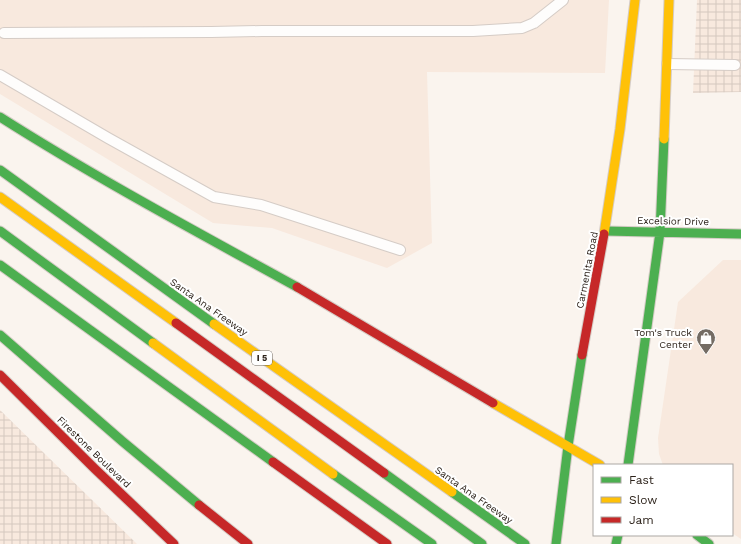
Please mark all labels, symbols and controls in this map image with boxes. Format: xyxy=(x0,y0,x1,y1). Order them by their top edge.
street label: Excelsior Drive xyxy=(637,215,709,227)
street label: Carmenita Road xyxy=(574,231,600,309)
street label: Santa Ana Freeway xyxy=(168,276,251,338)
place label: Tom's Truck Center xyxy=(634,327,692,350)
shop icon: Tom's Truck Center xyxy=(695,327,717,355)
road number: I 5 xyxy=(252,351,272,365)
street label: Firestone Boulevard xyxy=(55,414,133,490)
street label: Santa Ana Freeway xyxy=(433,464,516,526)
legend xyxy=(593,464,733,536)
text: Fast xyxy=(629,473,654,487)
text: Slow xyxy=(629,493,657,507)
text: Jam xyxy=(629,513,654,527)

